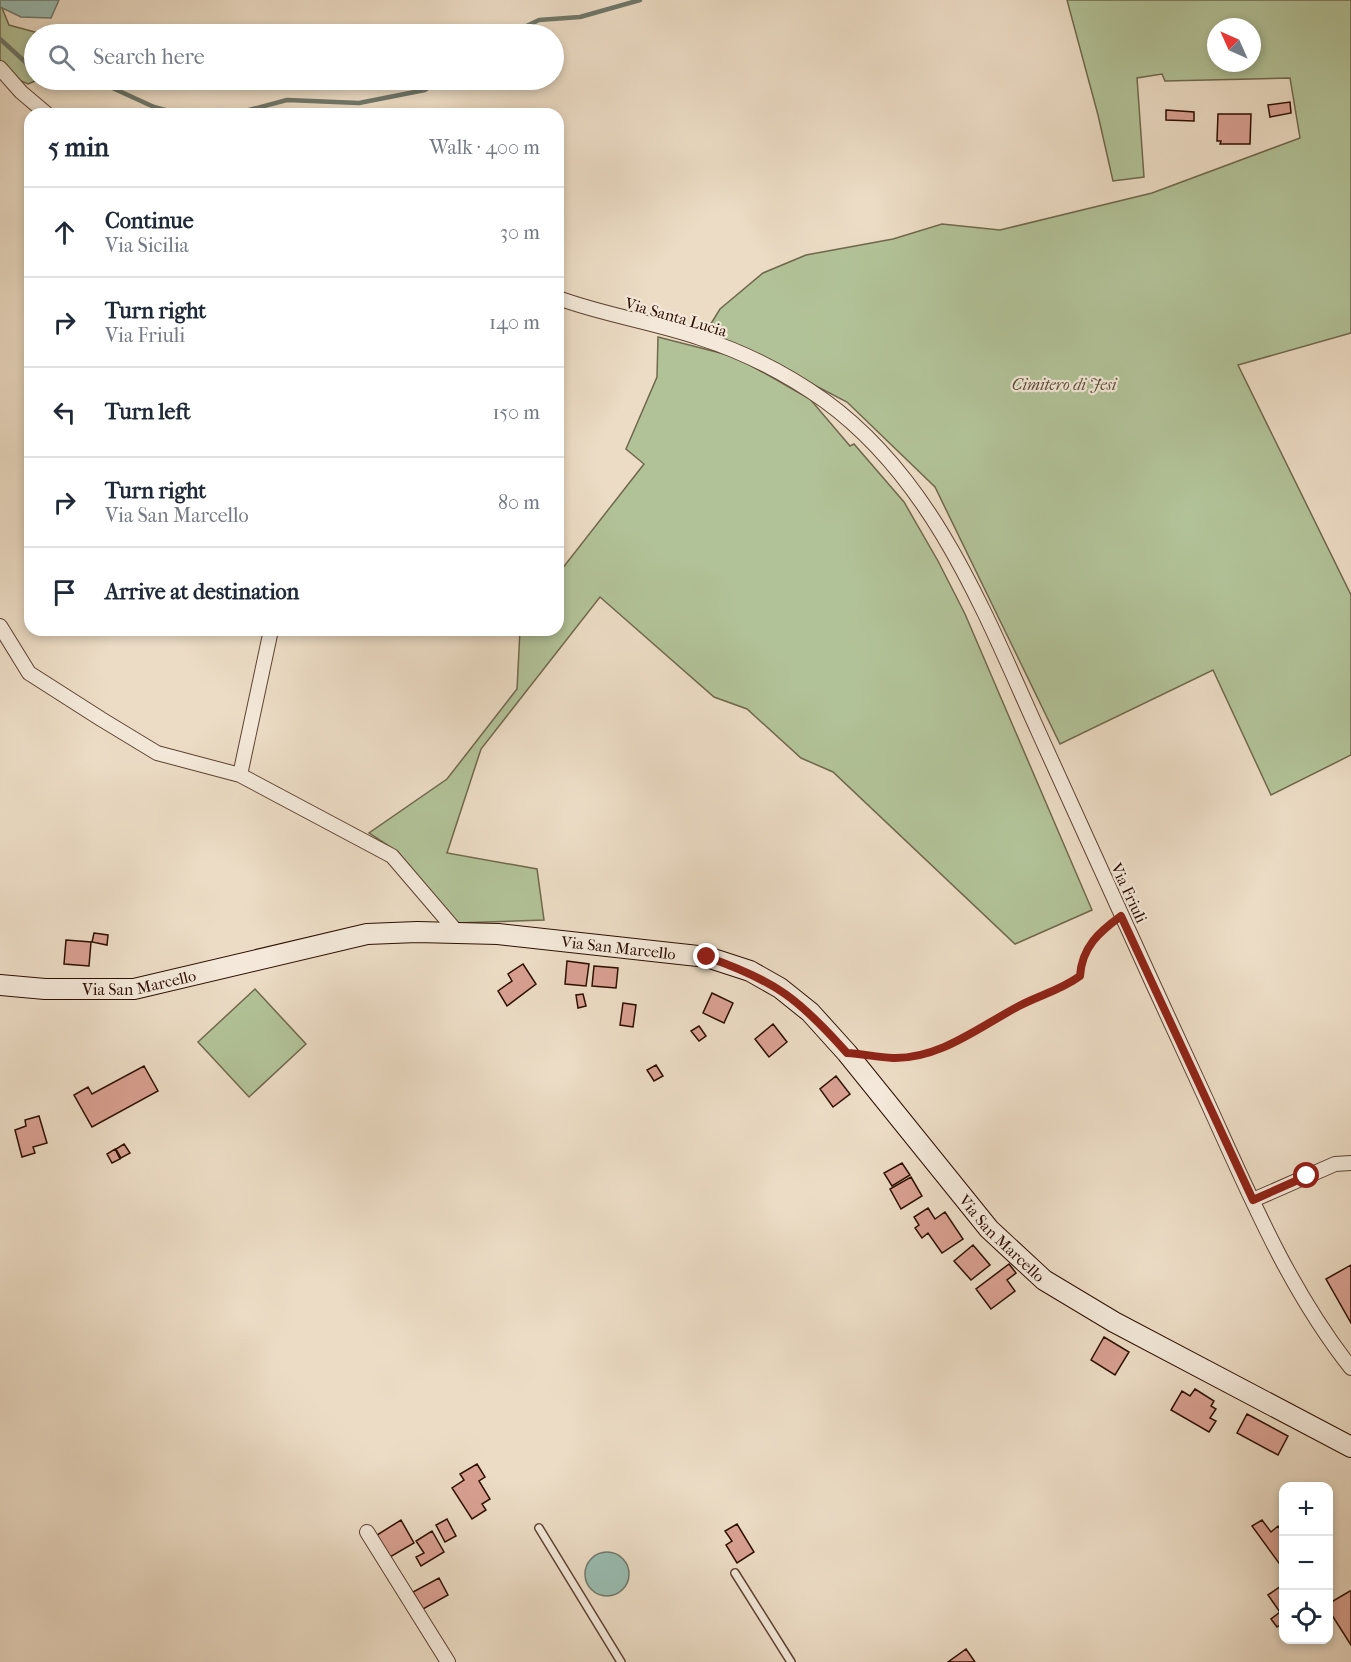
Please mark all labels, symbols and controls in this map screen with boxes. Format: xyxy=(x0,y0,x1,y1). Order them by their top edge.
north arrow xyxy=(1207,18,1261,72)
search box xyxy=(24,24,564,90)
icon: search xyxy=(45,41,78,74)
text: Search here xyxy=(93,44,205,70)
text: 5 min xyxy=(48,132,109,163)
text: Walk · 400 m xyxy=(429,136,540,159)
text: Continue xyxy=(105,208,194,234)
icon: ahead xyxy=(48,216,81,249)
text: 30 m xyxy=(500,221,540,244)
text: Via Sicilia xyxy=(105,234,189,257)
street label: Via Santa Lucia xyxy=(622,293,730,341)
text: Turn right xyxy=(105,298,206,324)
icon: right xyxy=(48,306,81,339)
text: 140 m xyxy=(489,311,540,334)
text: Via Friuli xyxy=(105,324,185,347)
park label: Cimitero di Jesi xyxy=(1012,375,1118,394)
icon: left xyxy=(48,396,81,429)
text: Turn left xyxy=(105,399,191,425)
text: 150 m xyxy=(492,401,540,424)
text: Turn right xyxy=(105,478,206,504)
icon: right xyxy=(48,486,81,519)
text: 80 m xyxy=(498,491,540,514)
text: Via San Marcello xyxy=(105,504,249,527)
icon: arrive xyxy=(48,576,81,609)
text: Arrive at destination xyxy=(105,579,299,605)
street label: Via Friuli xyxy=(1106,859,1151,926)
street label: Via San Marcello xyxy=(559,931,677,963)
route end xyxy=(693,943,719,969)
street label: Via San Marcello xyxy=(81,965,198,999)
route start xyxy=(1293,1162,1319,1188)
street label: Via San Marcello xyxy=(955,1190,1049,1286)
map controls xyxy=(1279,1482,1333,1644)
button: + xyxy=(1279,1482,1333,1536)
button: − xyxy=(1279,1536,1333,1590)
button: locate xyxy=(1279,1590,1333,1644)

